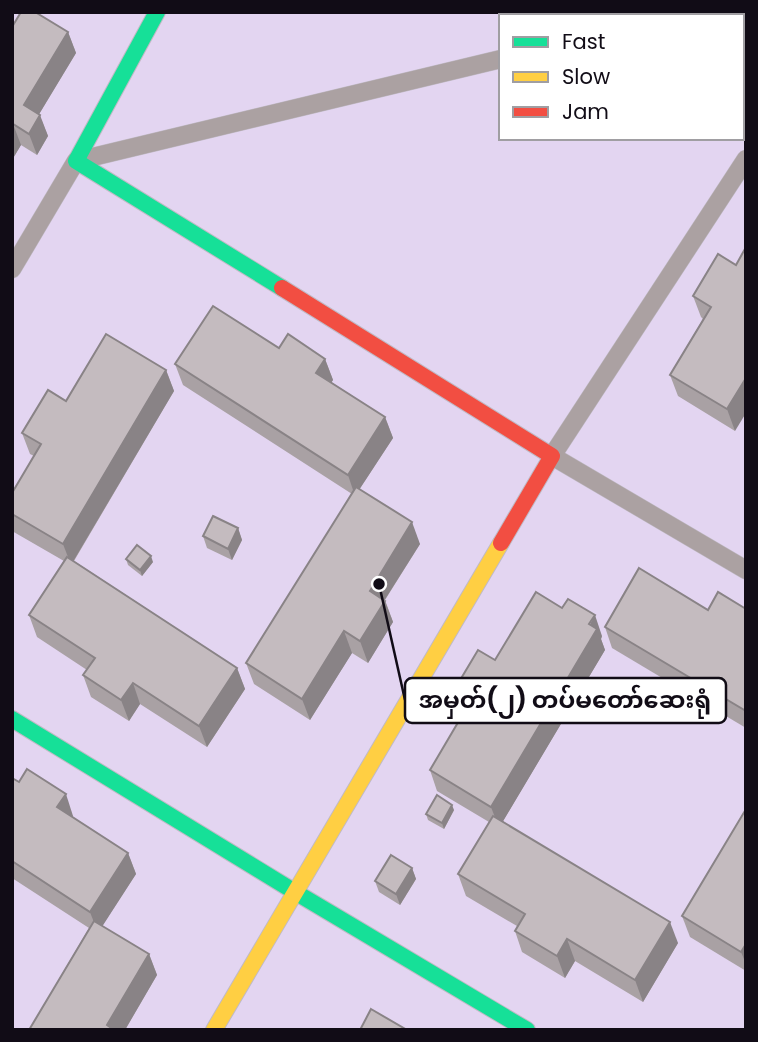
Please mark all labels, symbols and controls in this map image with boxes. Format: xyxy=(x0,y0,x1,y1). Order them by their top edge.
legend xyxy=(499,14,744,140)
text: Fast xyxy=(562,27,605,56)
text: Slow xyxy=(562,62,610,91)
text: Jam xyxy=(562,97,609,126)
callout: အမှတ်(၂) တပ်မတော်ဆေးရုံ xyxy=(405,678,726,723)
text: အမှတ်(၂) တပ်မတော်ဆေးရုံ xyxy=(419,683,711,719)

